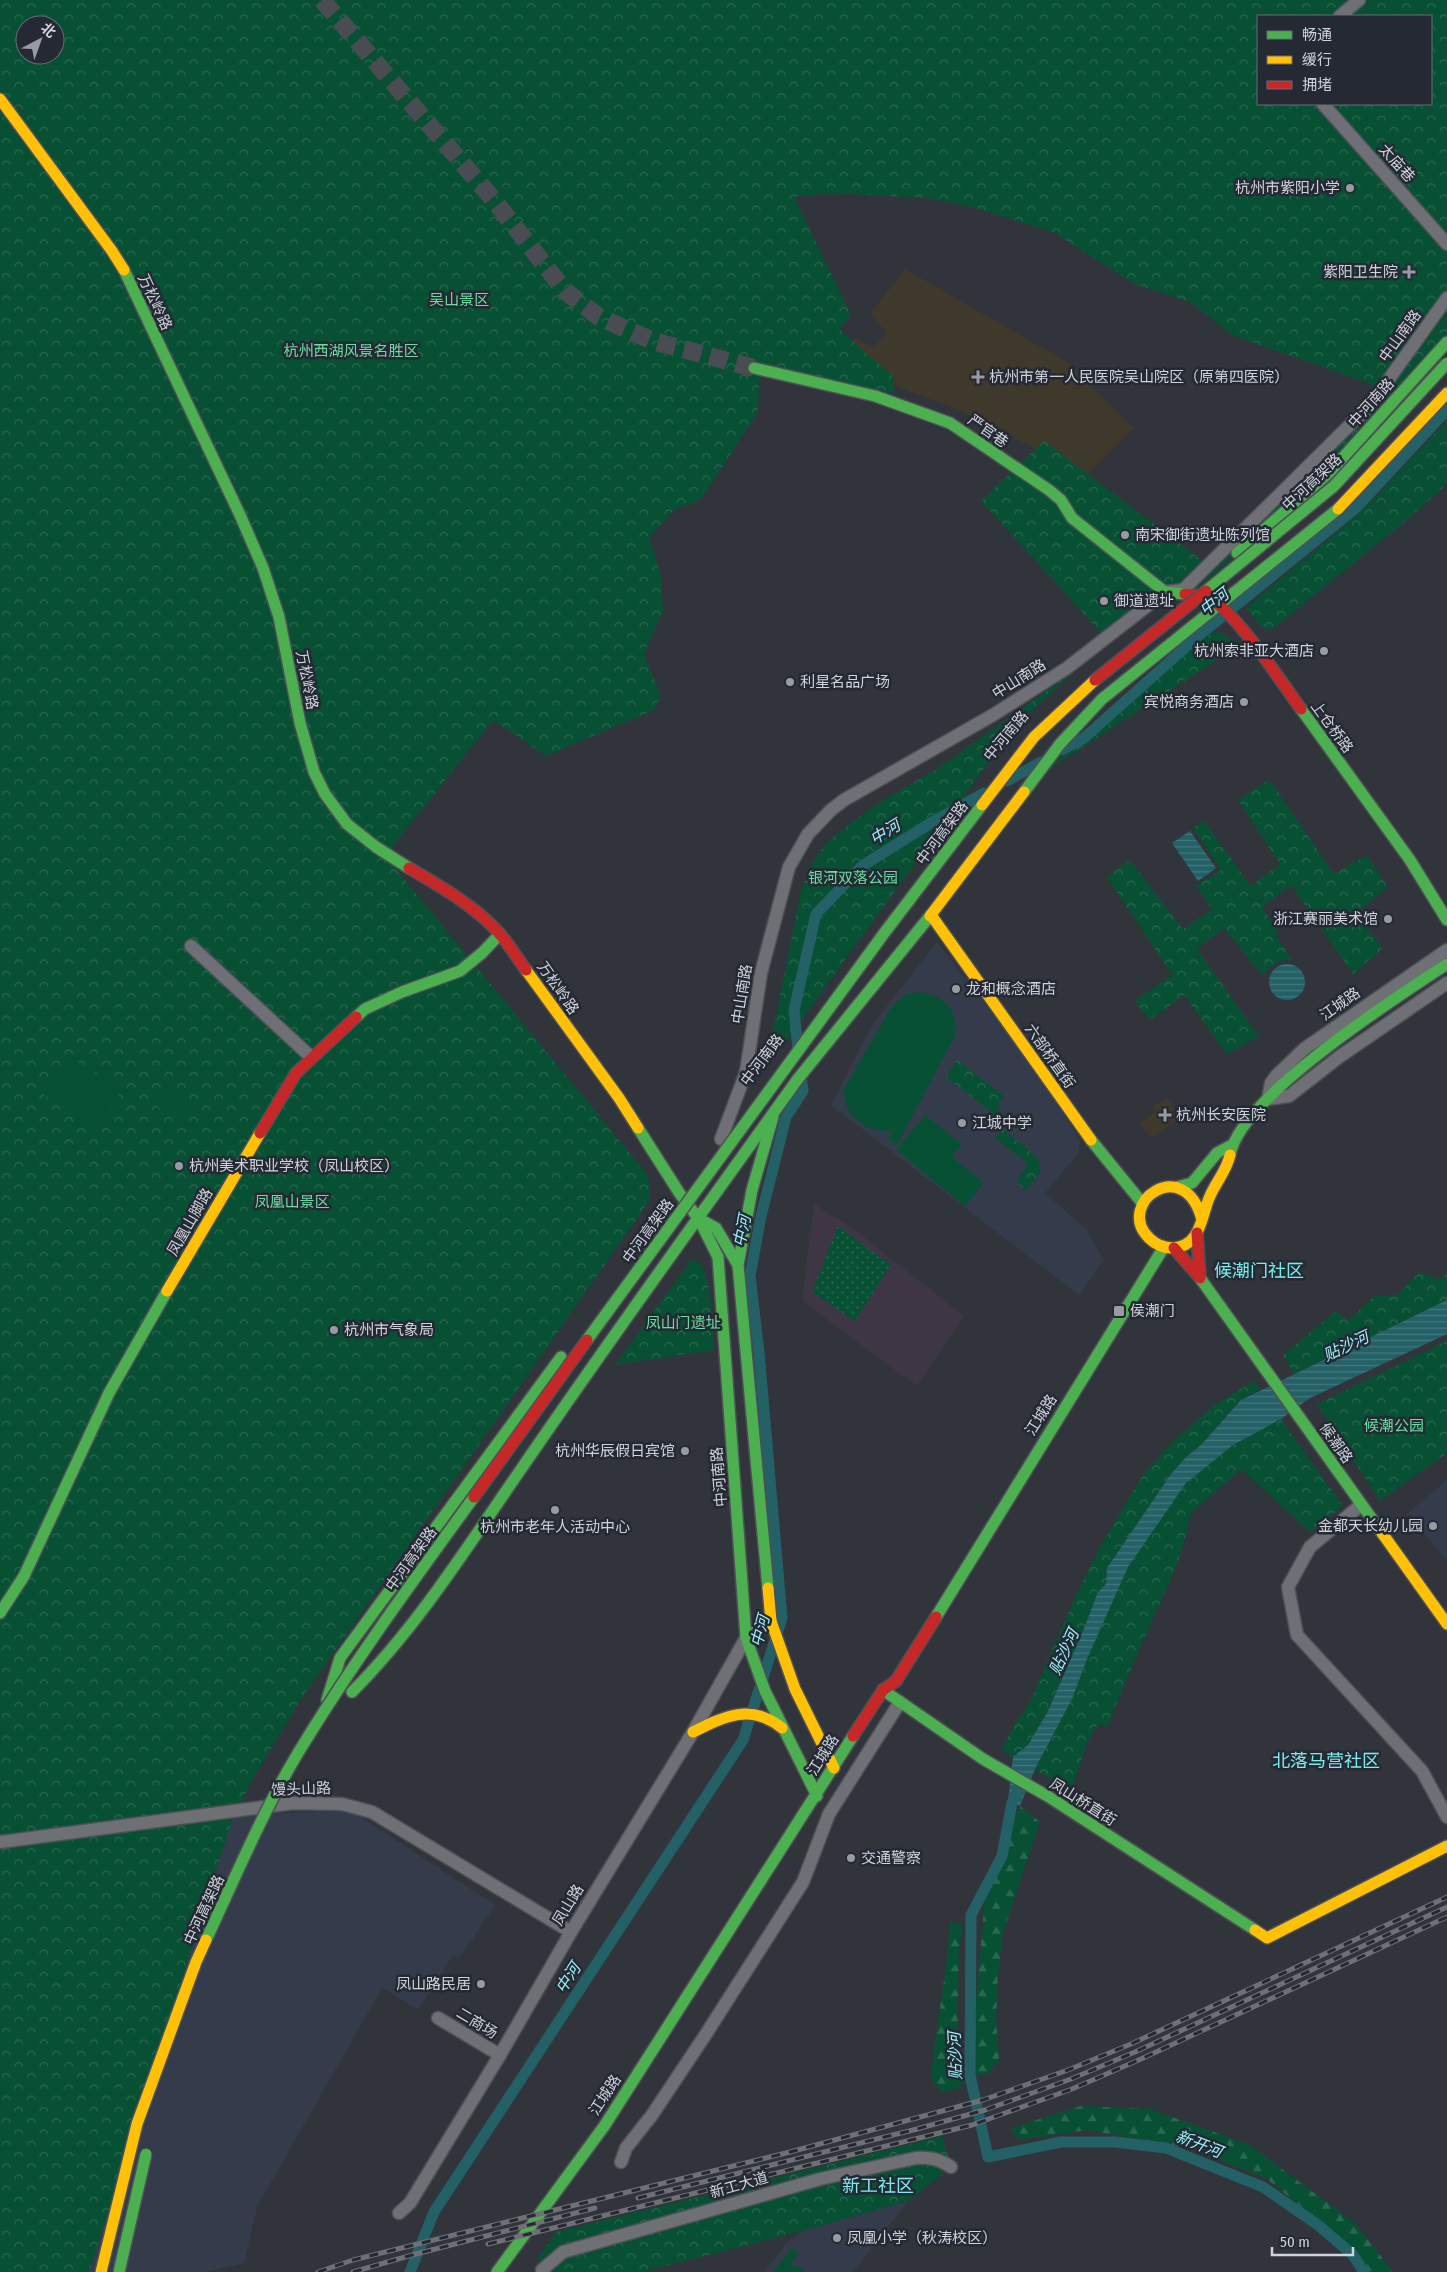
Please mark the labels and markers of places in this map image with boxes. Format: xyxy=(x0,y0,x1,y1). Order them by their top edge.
place label: 杭州市紫阳小学 xyxy=(1235,179,1340,197)
marker: 杭州市紫阳小学 xyxy=(1344,182,1356,194)
place label: 紫阳卫生院 xyxy=(1323,263,1398,281)
marker: 紫阳卫生院 xyxy=(1402,265,1416,279)
place label: 杭州市第一人民医院吴山院区（原第四医院） xyxy=(989,368,1289,386)
marker: 杭州市第一人民医院吴山院区（原第四医院） xyxy=(971,370,985,384)
place label: 南宋御街遗址陈列馆 xyxy=(1135,526,1270,544)
marker: 南宋御街遗址陈列馆 xyxy=(1119,529,1131,541)
place label: 御道遗址 xyxy=(1114,592,1174,610)
marker: 御道遗址 xyxy=(1098,595,1110,607)
place label: 杭州索非亚大酒店 xyxy=(1194,642,1314,660)
marker: 杭州索非亚大酒店 xyxy=(1318,645,1330,657)
place label: 利星名品广场 xyxy=(800,673,890,691)
marker: 利星名品广场 xyxy=(784,676,796,688)
place label: 宾悦商务酒店 xyxy=(1144,693,1234,711)
marker: 宾悦商务酒店 xyxy=(1238,696,1250,708)
place label: 浙江赛丽美术馆 xyxy=(1273,910,1378,928)
marker: 浙江赛丽美术馆 xyxy=(1382,913,1394,925)
place label: 龙和概念酒店 xyxy=(966,980,1056,998)
marker: 龙和概念酒店 xyxy=(950,983,962,995)
place label: 杭州长安医院 xyxy=(1176,1106,1266,1124)
marker: 杭州长安医院 xyxy=(1158,1108,1172,1122)
place label: 江城中学 xyxy=(972,1114,1032,1132)
marker: 江城中学 xyxy=(956,1117,968,1129)
place label: 杭州美术职业学校（凤山校区） xyxy=(189,1157,399,1175)
marker: 杭州美术职业学校（凤山校区） xyxy=(173,1160,185,1172)
place label: 侯潮门 xyxy=(1130,1302,1175,1320)
marker: 侯潮门 xyxy=(1112,1304,1126,1318)
place label: 杭州市气象局 xyxy=(344,1321,434,1339)
marker: 杭州市气象局 xyxy=(328,1324,340,1336)
place label: 杭州华辰假日宾馆 xyxy=(555,1442,675,1460)
marker: 杭州华辰假日宾馆 xyxy=(679,1445,691,1457)
marker: 杭州市老年人活动中心 xyxy=(549,1504,561,1516)
place label: 金都天长幼儿园 xyxy=(1318,1517,1423,1535)
place label: 杭州市老年人活动中心 xyxy=(480,1518,630,1536)
marker: 金都天长幼儿园 xyxy=(1427,1520,1439,1532)
place label: 交通警察 xyxy=(861,1849,921,1867)
marker: 交通警察 xyxy=(845,1852,857,1864)
place label: 凤山路民居 xyxy=(396,1975,471,1993)
marker: 凤山路民居 xyxy=(475,1978,487,1990)
place label: 凤凰小学（秋涛校区） xyxy=(847,2229,997,2247)
marker: 凤凰小学（秋涛校区） xyxy=(831,2232,843,2244)

